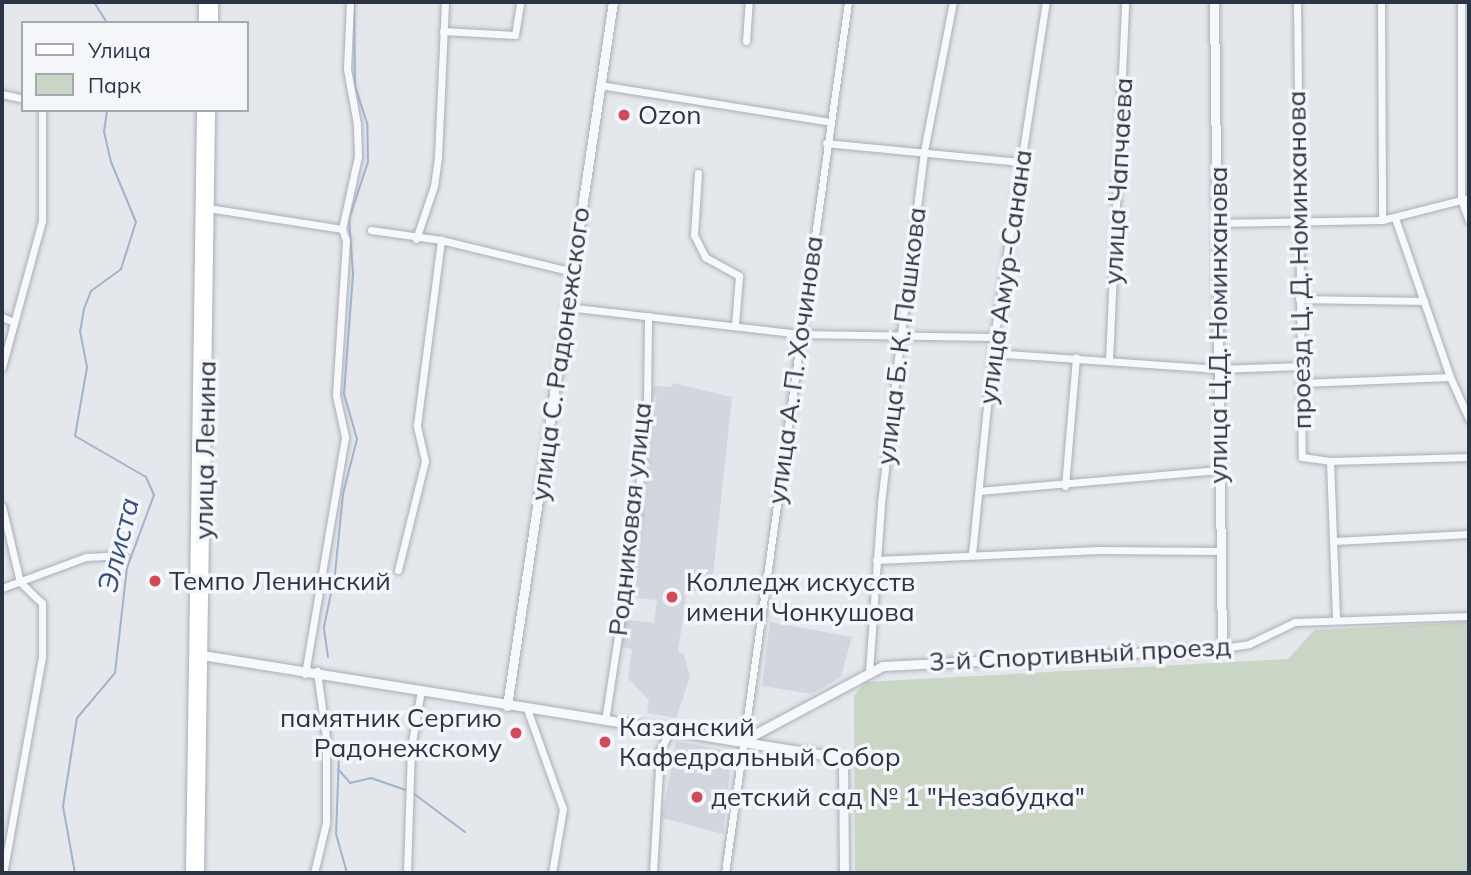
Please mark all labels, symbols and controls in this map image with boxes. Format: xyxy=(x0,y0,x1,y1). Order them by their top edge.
legend xyxy=(21,21,248,112)
text: Улица xyxy=(88,37,151,63)
text: Парк xyxy=(88,72,141,98)
street label: улица Чапчаева xyxy=(1097,77,1139,285)
street label: проезд Ц. Д. Номинханова xyxy=(1280,90,1318,430)
place label: Ozon xyxy=(638,99,701,131)
marker: Ozon xyxy=(616,107,632,123)
street label: улица Амур-Санана xyxy=(972,148,1038,406)
street label: улица Ц.Д. Номинханова xyxy=(1202,166,1234,484)
street label: улица С. Радонежского xyxy=(524,205,596,503)
street label: улица Б. К. Пашкова xyxy=(870,205,932,467)
street label: улица А. П. Хочинова xyxy=(761,234,829,506)
street label: улица Ленина xyxy=(188,360,222,540)
street label: Родниковая улица xyxy=(602,401,658,637)
water label: Элиста xyxy=(90,494,146,596)
place label: Темпо Ленинский xyxy=(169,565,391,597)
place label: Колледж искусств имени Чонкушова xyxy=(686,566,915,628)
marker: Темпо Ленинский xyxy=(147,573,163,589)
marker: Колледж искусств имени Чонкушова xyxy=(664,589,680,605)
street label: 3-й Спортивный проезд xyxy=(928,631,1232,677)
place label: памятник Сергию Радонежскому xyxy=(280,702,502,764)
place label: Казанский Кафедральный Собор xyxy=(619,711,901,772)
marker: памятник Сергию Радонежскому xyxy=(508,725,524,741)
marker: Казанский Кафедральный Собор xyxy=(597,734,613,750)
place label: детский сад № 1 "Незабудка" xyxy=(711,781,1085,813)
marker: детский сад № 1 "Незабудка" xyxy=(689,789,705,805)

